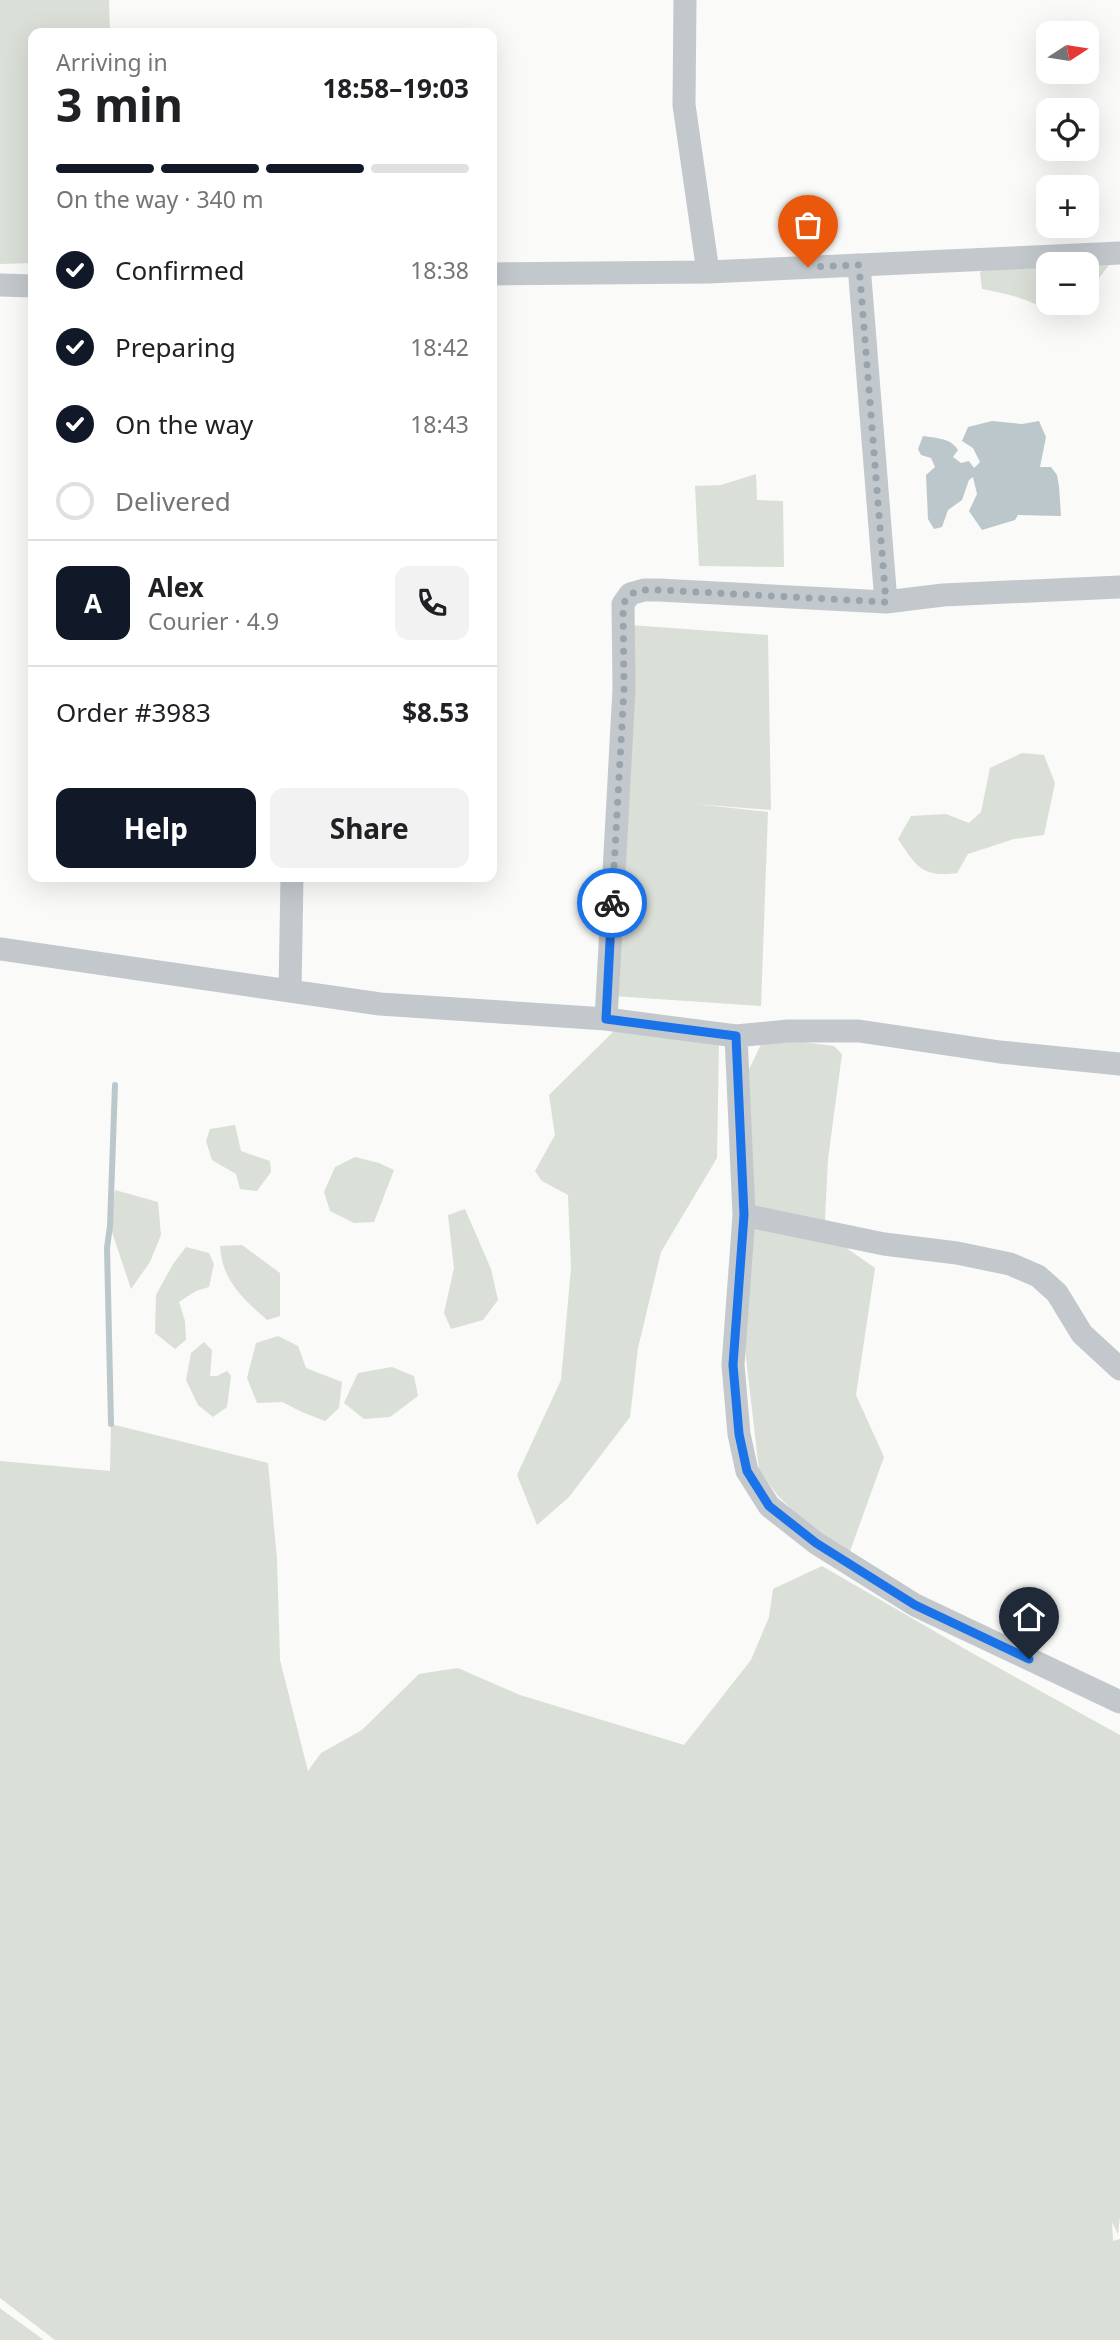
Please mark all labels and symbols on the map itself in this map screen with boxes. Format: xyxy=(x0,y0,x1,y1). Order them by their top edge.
north arrow xyxy=(1036,21,1099,84)
pin xyxy=(778,195,838,267)
courier xyxy=(577,868,647,938)
pin xyxy=(999,1587,1059,1659)

